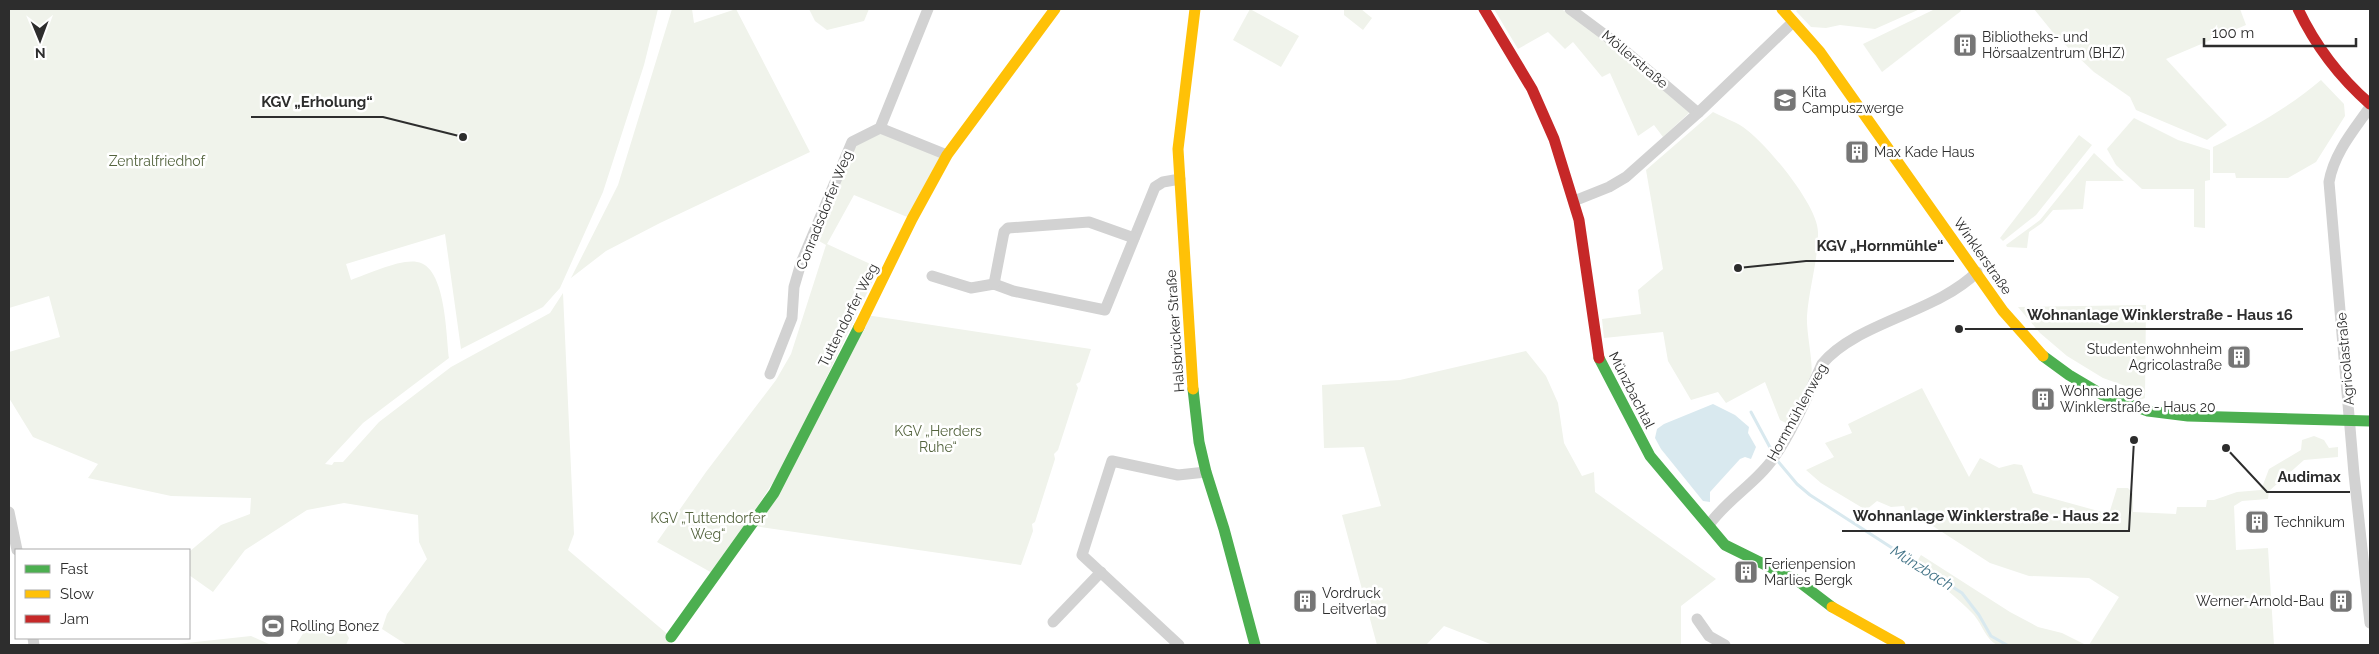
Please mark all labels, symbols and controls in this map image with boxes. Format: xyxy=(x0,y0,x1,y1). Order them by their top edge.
north arrow xyxy=(15,15,65,65)
scale bar xyxy=(2204,15,2356,47)
text: 100 m xyxy=(2212,24,2254,42)
street label: Möllerstraße xyxy=(1599,27,1671,91)
place label: Bibliotheks- und Hörsaalzentrum (BHZ) xyxy=(1982,29,2125,61)
building icon: Bibliotheks- und Hörsaalzentrum (BHZ) xyxy=(1952,32,1978,58)
text: N xyxy=(35,45,46,61)
place label: Kita Campuszwerge xyxy=(1802,84,1904,116)
callout: KGV „Erholung“ xyxy=(251,87,383,117)
school or university icon: Kita Campuszwerge xyxy=(1772,87,1798,113)
text: KGV „Erholung“ xyxy=(261,93,373,111)
building icon: Max Kade Haus xyxy=(1844,139,1870,165)
place label: Max Kade Haus xyxy=(1874,144,1975,160)
street label: Conradsdorfer Weg xyxy=(793,148,855,272)
park label: Zentralfriedhof xyxy=(109,153,207,169)
street label: Winklerstraße xyxy=(1951,214,2015,298)
callout: KGV „Hornmühle“ xyxy=(1806,231,1954,261)
text: KGV „Hornmühle“ xyxy=(1816,237,1944,255)
street label: Tuttendorfer Weg xyxy=(815,261,881,369)
street label: Halsbrücker Straße xyxy=(1163,269,1187,393)
callout: Wohnanlage Winklerstraße - Haus 16 xyxy=(2016,299,2303,329)
text: Wohnanlage Winklerstraße - Haus 16 xyxy=(2027,306,2293,324)
street label: Agricolastraße xyxy=(2333,312,2357,406)
place label: Studentenwohnheim Agricolastraße xyxy=(2087,341,2222,373)
building icon: Studentenwohnheim Agricolastraße xyxy=(2226,344,2252,370)
street label: Münzbachtal xyxy=(1606,349,1658,431)
street label: Hornmühlenweg xyxy=(1764,360,1830,464)
place label: Wohnanlage Winklerstraße - Haus 20 xyxy=(2060,383,2216,415)
building icon: Wohnanlage Winklerstraße - Haus 20 xyxy=(2030,386,2056,412)
park label: KGV „Herders Ruhe“ xyxy=(894,423,982,455)
callout: Audimax xyxy=(2267,462,2350,492)
text: Audimax xyxy=(2277,468,2341,486)
callout: Wohnanlage Winklerstraße - Haus 22 xyxy=(1842,501,2129,531)
text: Wohnanlage Winklerstraße - Haus 22 xyxy=(1853,507,2119,525)
building icon: Technikum xyxy=(2244,509,2270,535)
park label: KGV „Tuttendorfer Weg“ xyxy=(650,510,766,542)
place label: Technikum xyxy=(2274,514,2345,530)
water label: Münzbach xyxy=(1887,542,1957,594)
legend xyxy=(15,549,190,639)
place label: Ferienpension Marlies Bergk xyxy=(1764,556,1856,588)
building icon: Ferienpension Marlies Bergk xyxy=(1733,559,1759,585)
text: Fast xyxy=(60,560,88,578)
text: Slow xyxy=(60,585,94,603)
place label: Vordruck Leitverlag xyxy=(1322,585,1386,617)
building icon: Vordruck Leitverlag xyxy=(1292,588,1318,614)
building icon: Werner-Arnold-Bau xyxy=(2328,588,2354,614)
place label: Werner-Arnold-Bau xyxy=(2196,593,2324,609)
text: Jam xyxy=(60,610,89,628)
sports icon: Rolling Bonez xyxy=(260,613,286,639)
place label: Rolling Bonez xyxy=(290,618,379,634)

